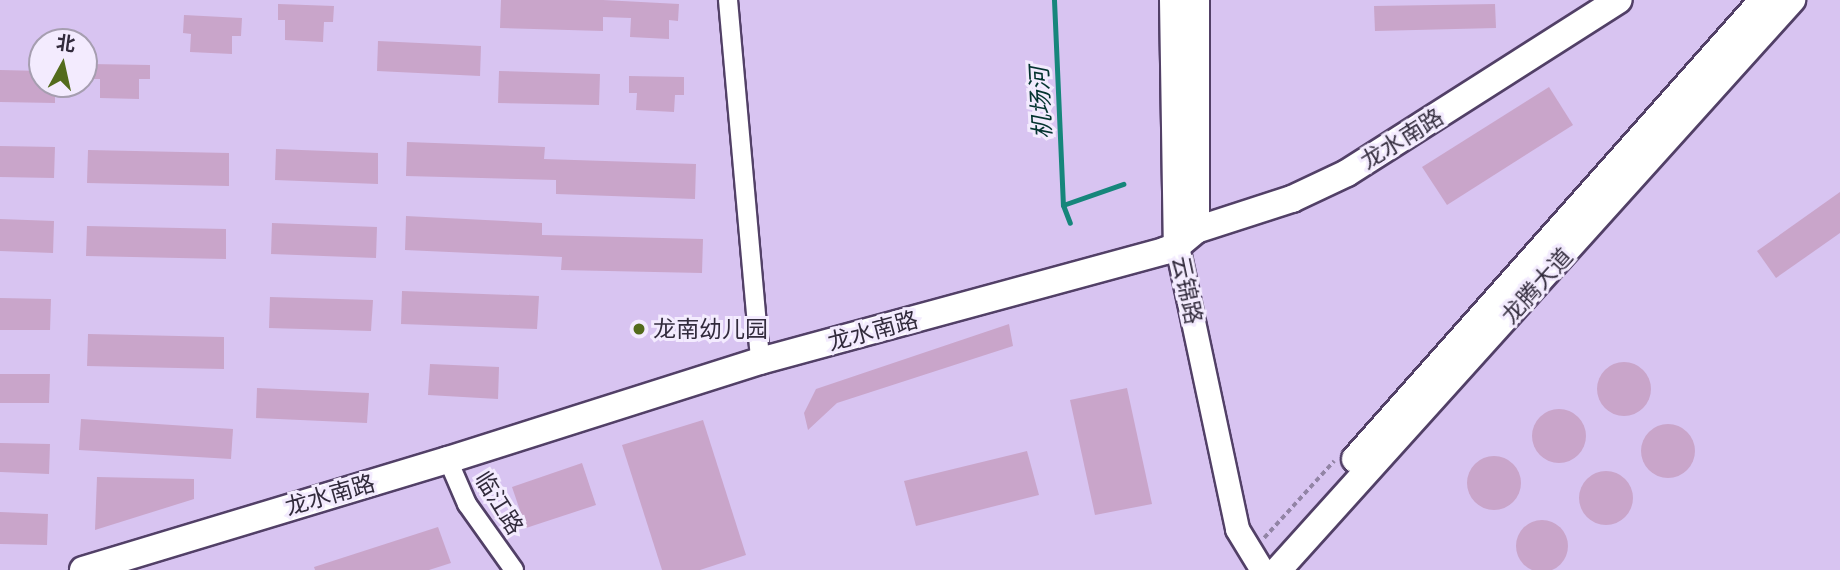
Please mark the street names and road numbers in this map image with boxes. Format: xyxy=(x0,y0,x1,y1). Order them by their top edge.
street label: 龙水南路 xyxy=(1356,103,1448,175)
street label: 龙腾大道 xyxy=(1496,243,1578,329)
street label: 云锦路 xyxy=(1166,253,1208,327)
street label: 龙水南路 xyxy=(825,306,921,356)
street label: 临江路 xyxy=(469,466,529,540)
street label: 龙水南路 xyxy=(282,469,378,521)

